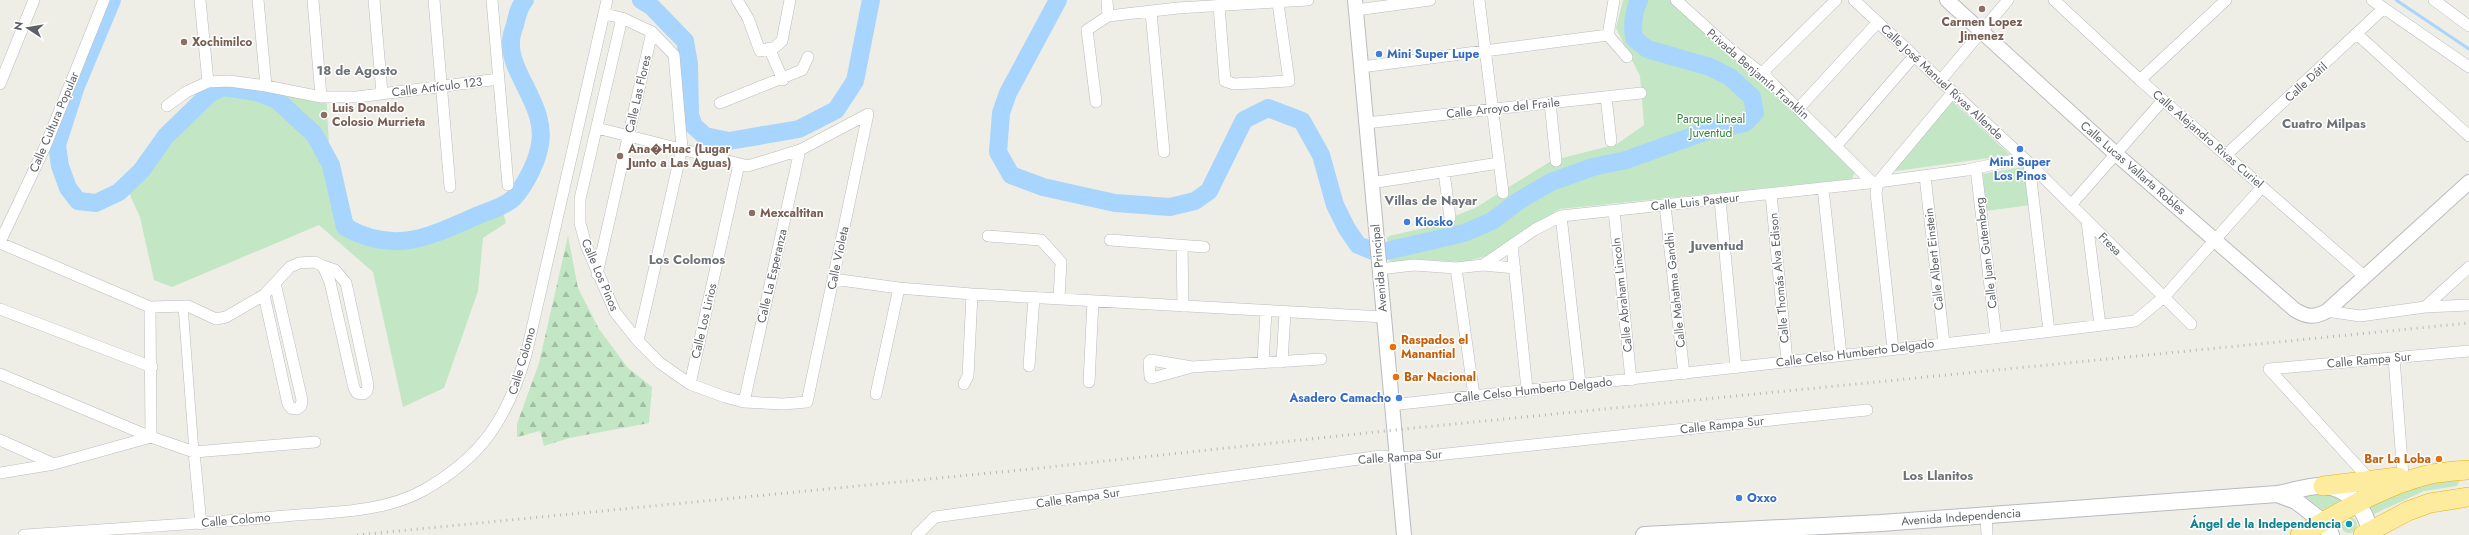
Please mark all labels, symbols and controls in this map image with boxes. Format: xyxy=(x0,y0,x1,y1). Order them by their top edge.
marker: Carmen Lopez Jimenez xyxy=(1977,4,1987,14)
north arrow xyxy=(8,8,48,48)
place label: Carmen Lopez Jimenez xyxy=(1942,13,2023,45)
text: N xyxy=(9,20,27,32)
street label: Calle José Manuel Rivas Allende xyxy=(1877,20,2007,144)
street label: Privada Benjamín Franklin xyxy=(1703,24,1813,124)
place label: Xochimilco xyxy=(192,33,252,51)
marker: Xochimilco xyxy=(179,37,189,47)
place label: Mini Super Lupe xyxy=(1387,45,1479,63)
marker: Mini Super Lupe xyxy=(1374,49,1384,59)
street label: Calle Las Flores xyxy=(620,53,656,135)
street label: Calle Dátil xyxy=(2281,58,2331,106)
district label: 18 de Agosto xyxy=(317,61,398,80)
street label: Calle Cultura Popular xyxy=(25,68,84,175)
street label: Calle Artículo 123 xyxy=(391,72,484,101)
street label: Calle Alejandro Rivas Curiel xyxy=(2148,86,2268,192)
street label: Calle Arroyo del Fraile xyxy=(1445,93,1561,123)
place label: Luis Donaldo Colosio Murrieta xyxy=(332,99,425,131)
marker: Luis Donaldo Colosio Murrieta xyxy=(319,110,329,120)
park label: Parque Lineal Juventud xyxy=(1677,110,1745,142)
district label: Cuatro Milpas xyxy=(2282,114,2366,133)
street label: Calle Lucas Vallarta Robles xyxy=(2076,117,2190,219)
place label: Ana�Huac (Lugar Junto a Las Aguas) xyxy=(626,140,731,172)
marker: Mini Super Los Pinos xyxy=(2015,144,2025,154)
marker: Ana�Huac (Lugar Junto a Las Aguas) xyxy=(615,151,625,161)
place label: Mini Super Los Pinos xyxy=(1989,153,2051,185)
street label: Calle Luis Pasteur xyxy=(1650,188,1741,216)
district label: Villas de Nayar xyxy=(1384,191,1478,210)
street label: Calle Juan Gutemberg xyxy=(1970,196,2002,310)
place label: Mexcaltitan xyxy=(760,204,824,222)
street label: Calle Albert Einstein xyxy=(1920,207,1948,311)
marker: Mexcaltitan xyxy=(747,208,757,218)
street label: Calle Thomás Alva Edison xyxy=(1764,212,1794,344)
place label: Kiosko xyxy=(1415,213,1453,231)
marker: Kiosko xyxy=(1402,217,1412,227)
street label: Avenida Principal xyxy=(1366,223,1392,313)
street label: Calle Violeta xyxy=(822,224,854,291)
street label: Calle La Esperanza xyxy=(752,227,792,325)
street label: Fresa xyxy=(2094,228,2126,260)
street label: Calle Mahatma Gandhi xyxy=(1660,231,1690,349)
street label: Calle Los Pinos xyxy=(577,236,623,314)
district label: Juventud xyxy=(1688,236,1743,255)
street label: Calle Abraham Lincoln xyxy=(1607,237,1637,353)
district label: Los Colomos xyxy=(649,250,725,269)
street label: Calle Los Lirios xyxy=(687,281,721,360)
street label: Calle Colomo xyxy=(504,325,540,397)
place label: Raspados el Manantial xyxy=(1401,331,1468,363)
street label: Calle Celso Humberto Delgado xyxy=(1775,334,1935,372)
marker: Raspados el Manantial xyxy=(1388,342,1398,352)
street label: Calle Rampa Sur xyxy=(2326,347,2413,373)
place label: Bar Nacional xyxy=(1404,368,1476,386)
marker: Bar Nacional xyxy=(1391,372,1401,382)
street label: Calle Celso Humberto Delgado xyxy=(1453,373,1613,407)
place label: Asadero Camacho xyxy=(1289,389,1391,407)
marker: Asadero Camacho xyxy=(1394,393,1404,403)
street label: Calle Rampa Sur xyxy=(1679,412,1766,438)
street label: Calle Rampa Sur xyxy=(1357,445,1444,469)
place label: Bar La Loba xyxy=(2364,450,2431,468)
marker: Bar La Loba xyxy=(2434,454,2444,464)
district label: Los Llanitos xyxy=(1903,466,1973,485)
street label: Calle Rampa Sur xyxy=(1035,483,1122,513)
place label: Oxxo xyxy=(1747,489,1777,507)
marker: Oxxo xyxy=(1734,493,1744,503)
street label: Avenida Independencia xyxy=(1901,504,2022,530)
street label: Calle Colomo xyxy=(201,508,272,532)
place label: Ángel de la Independencia xyxy=(2189,514,2341,533)
marker: Ángel de la Independencia xyxy=(2344,519,2354,529)

